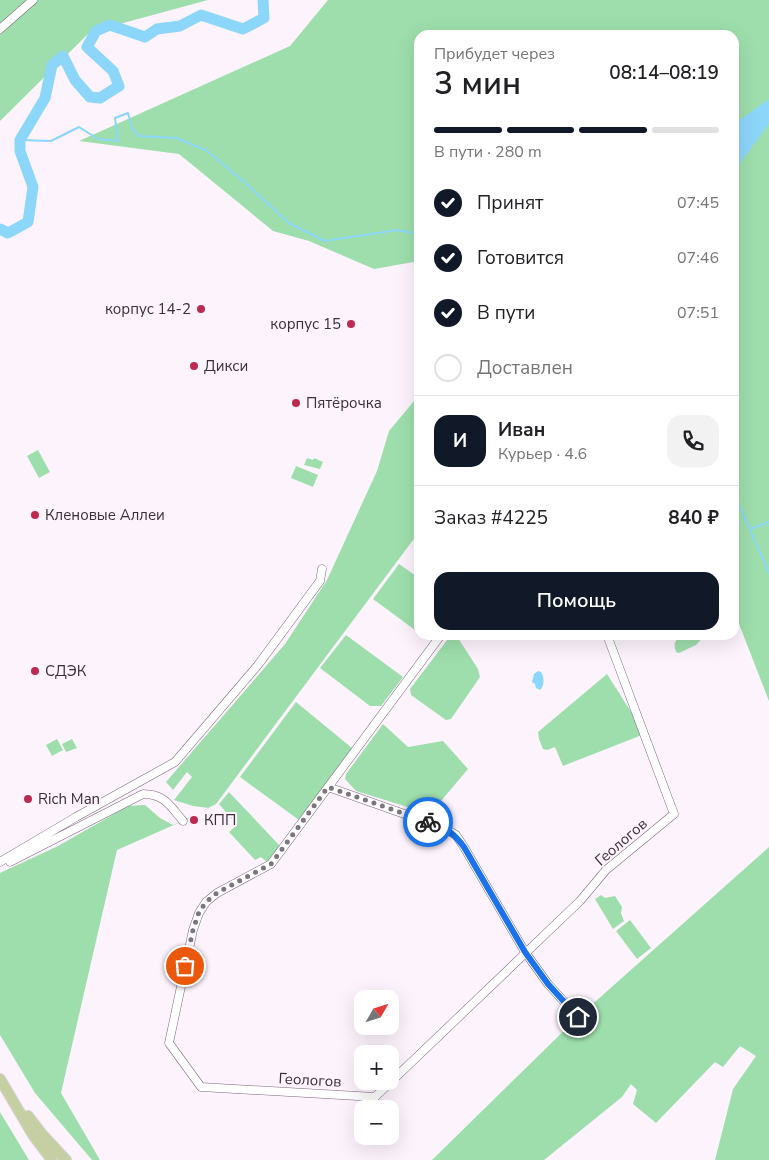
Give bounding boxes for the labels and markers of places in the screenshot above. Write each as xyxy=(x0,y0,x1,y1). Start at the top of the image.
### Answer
place label: корпус 14-2 xyxy=(105,299,191,319)
marker: корпус 14-2 xyxy=(195,303,207,315)
place label: корпус 15 xyxy=(270,314,341,334)
marker: корпус 15 xyxy=(345,318,357,330)
place label: Дикси xyxy=(204,356,248,376)
marker: Дикси xyxy=(188,360,200,372)
place label: Пятёрочка xyxy=(306,393,382,413)
marker: Пятёрочка xyxy=(290,397,302,409)
place label: Кленовые Аллеи xyxy=(45,505,165,525)
marker: Кленовые Аллеи xyxy=(29,509,41,521)
place label: СДЭК xyxy=(45,661,87,681)
marker: СДЭК xyxy=(29,665,41,677)
place label: Rich Man xyxy=(38,789,100,809)
marker: Rich Man xyxy=(22,793,34,805)
place label: КПП xyxy=(204,810,236,830)
marker: КПП xyxy=(188,814,200,826)
pin xyxy=(164,945,206,987)
pin xyxy=(557,996,599,1038)

